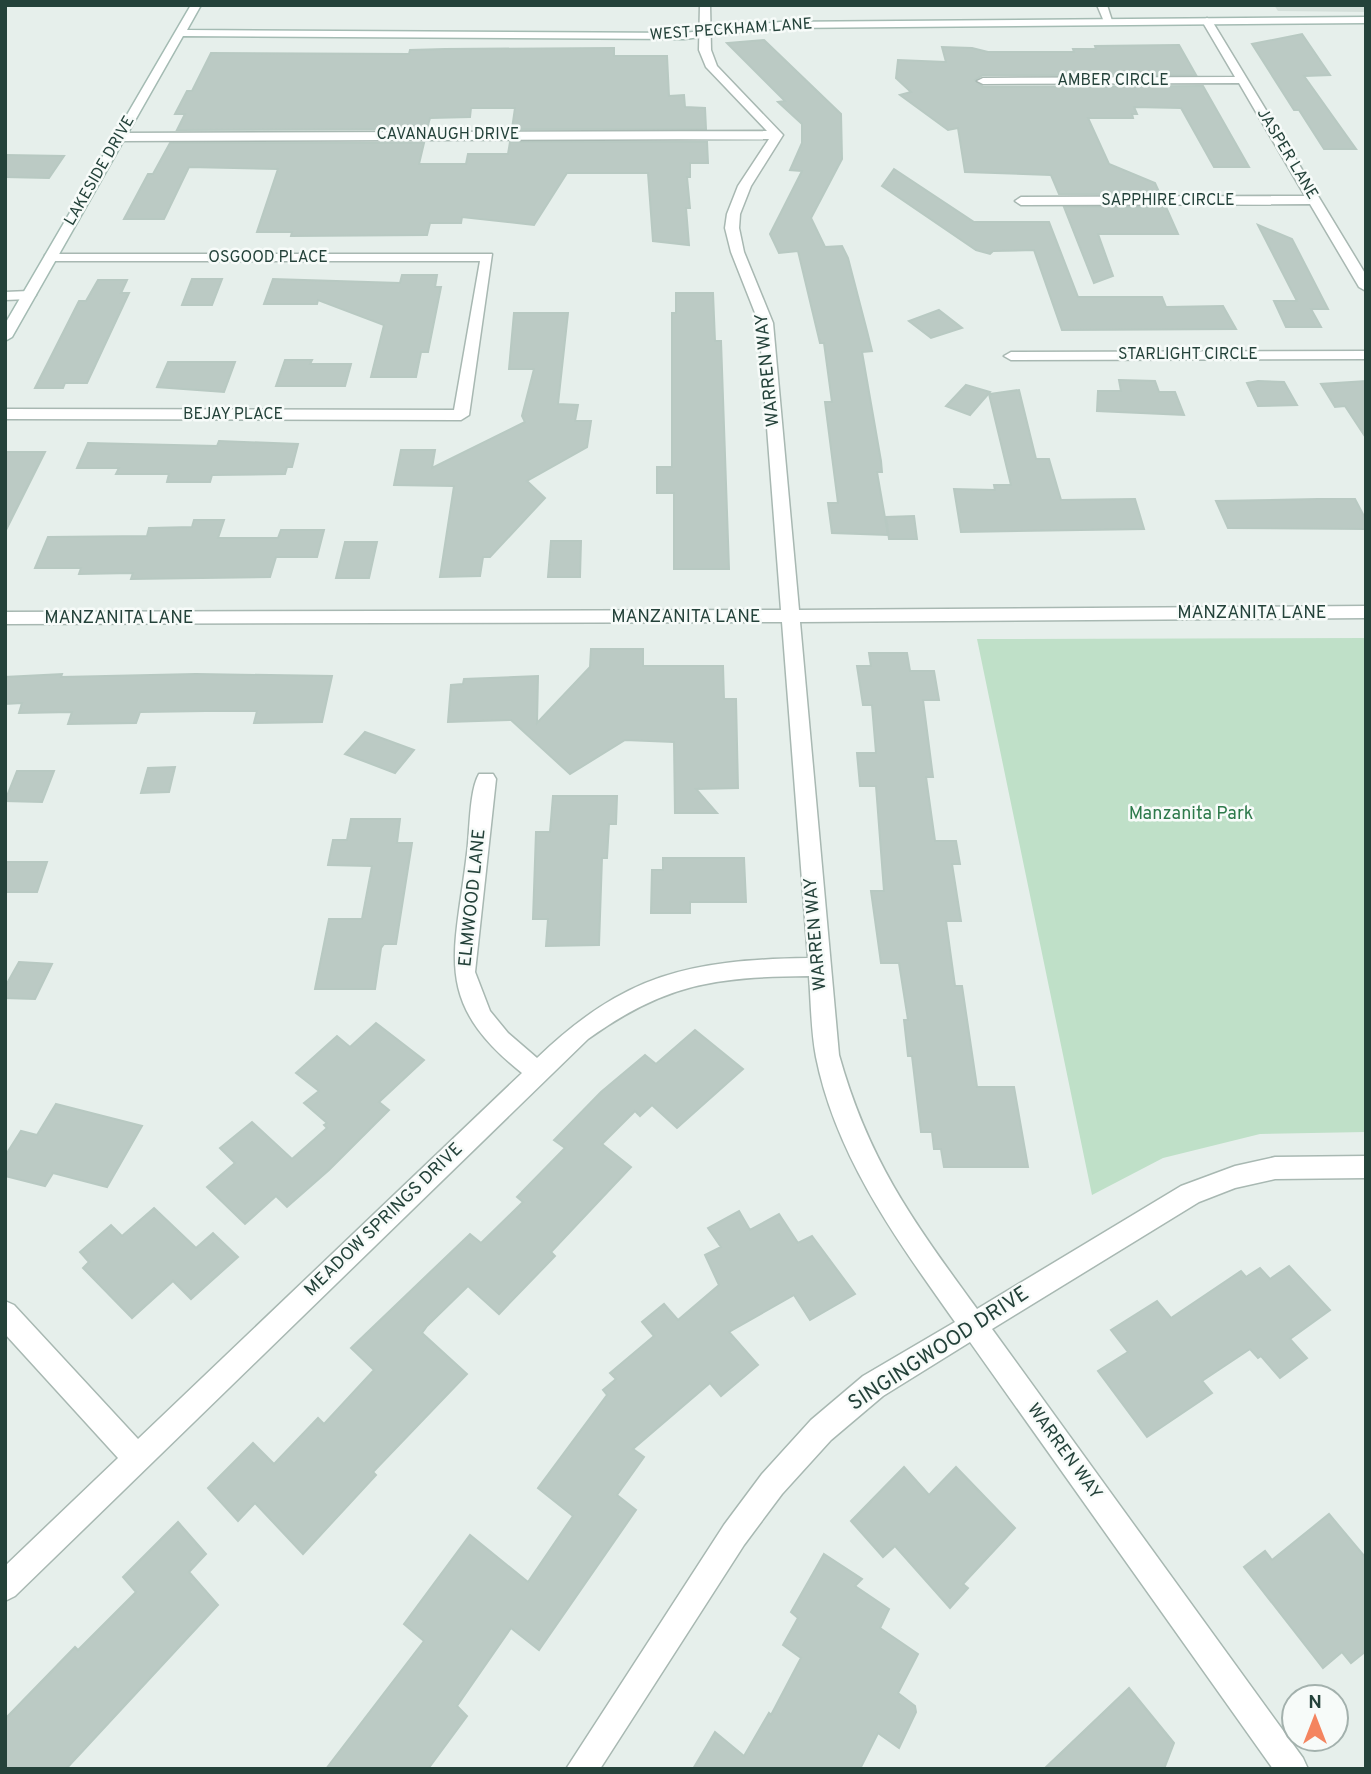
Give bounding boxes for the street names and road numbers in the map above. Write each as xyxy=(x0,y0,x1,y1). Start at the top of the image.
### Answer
street label: WEST PECKHAM LANE xyxy=(649,14,813,46)
street label: AMBER CIRCLE xyxy=(1057,71,1169,91)
street label: JASPER LANE xyxy=(1252,105,1322,203)
street label: LAKESIDE DRIVE xyxy=(60,112,140,230)
street label: CAVANAUGH DRIVE xyxy=(377,125,519,145)
street label: SAPPHIRE CIRCLE xyxy=(1101,191,1235,211)
street label: OSGOOD PLACE xyxy=(208,248,328,268)
street label: WARREN WAY xyxy=(751,312,785,428)
street label: STARLIGHT CIRCLE xyxy=(1118,345,1258,365)
street label: BEJAY PLACE xyxy=(183,405,283,425)
street label: MANZANITA LANE xyxy=(1177,602,1327,625)
street label: MANZANITA LANE xyxy=(611,606,761,629)
street label: MANZANITA LANE xyxy=(44,607,194,630)
street label: ELMWOOD LANE xyxy=(454,828,492,968)
street label: WARREN WAY xyxy=(800,876,832,992)
street label: MEADOW SPRINGS DRIVE xyxy=(300,1138,468,1302)
street label: SINGINGWOOD DRIVE xyxy=(843,1280,1035,1418)
street label: WARREN WAY xyxy=(1021,1399,1107,1505)

